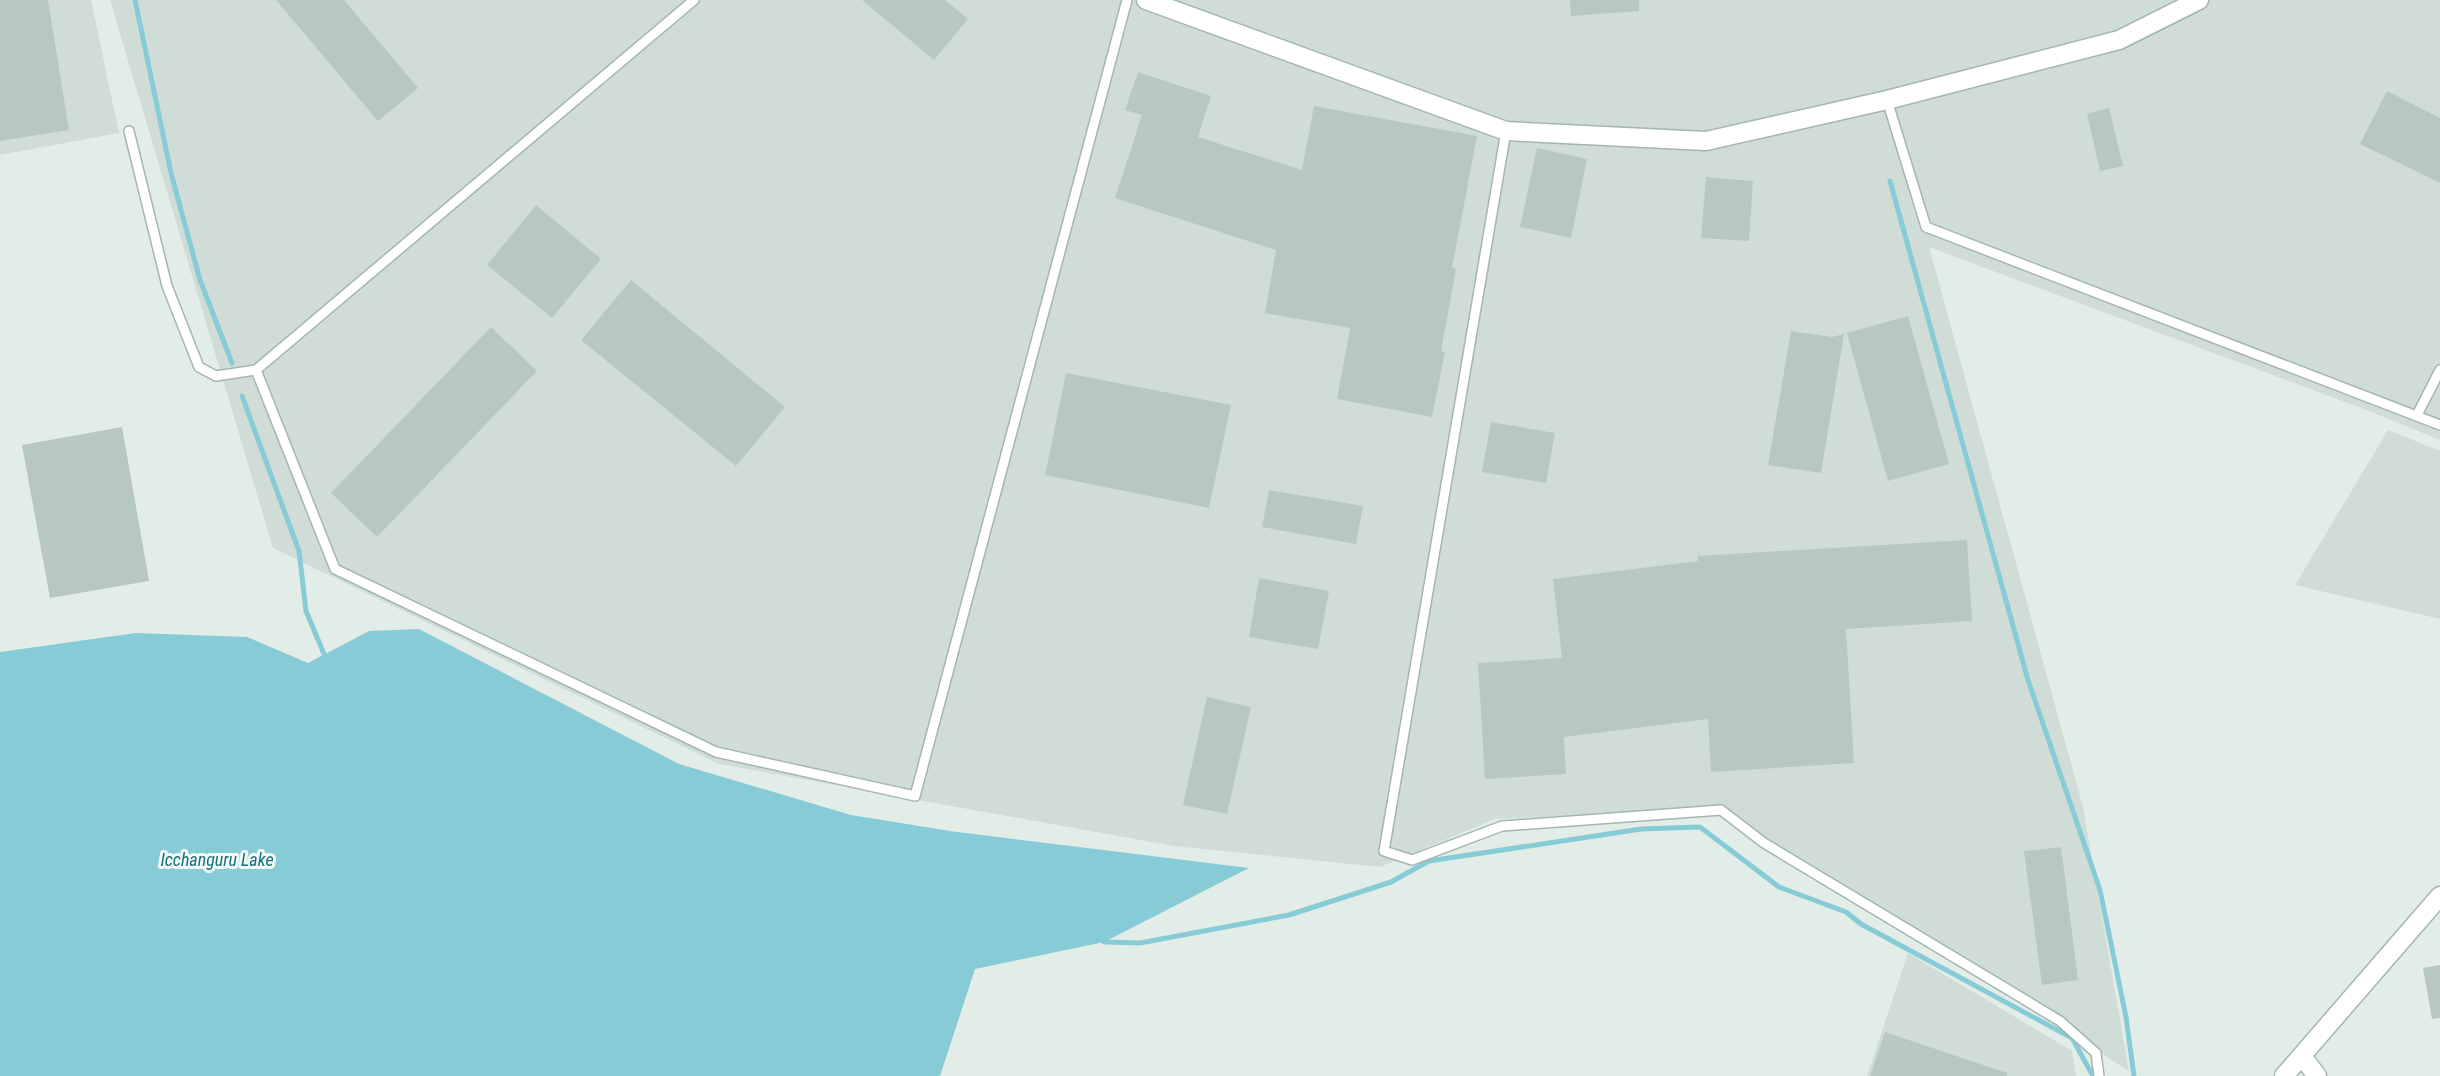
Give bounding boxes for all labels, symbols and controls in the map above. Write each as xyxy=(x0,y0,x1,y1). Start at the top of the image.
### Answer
water label: Icchanguru Lake xyxy=(160,849,274,870)

